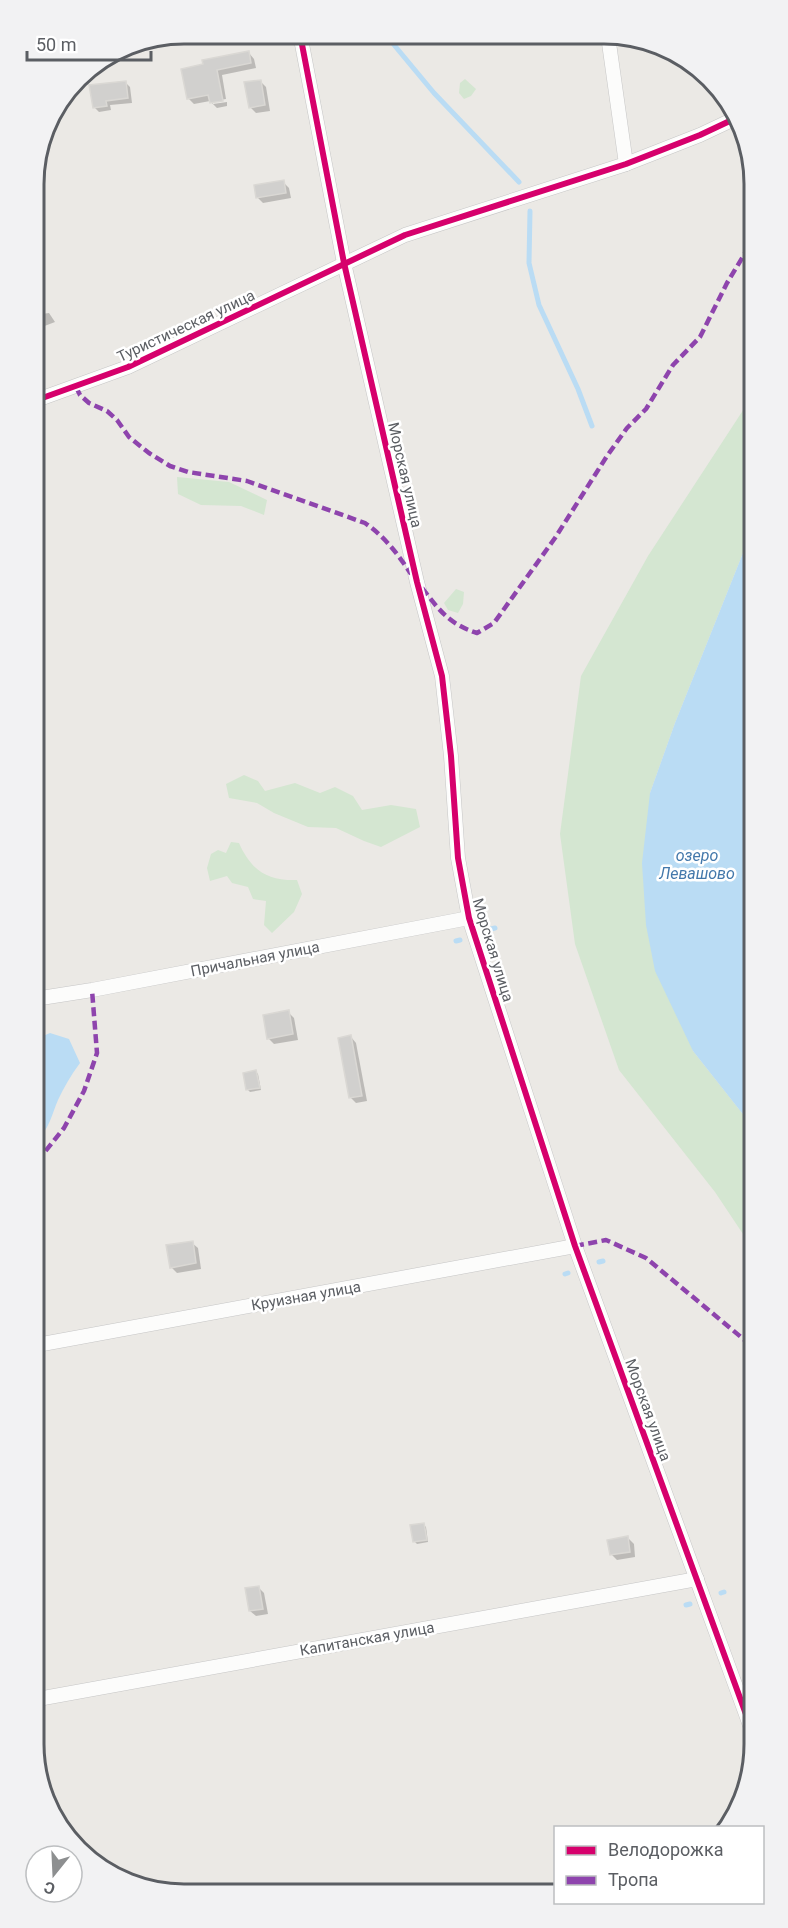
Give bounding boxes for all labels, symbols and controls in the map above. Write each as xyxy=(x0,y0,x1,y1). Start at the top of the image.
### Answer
scale bar xyxy=(27,24,152,62)
text: 50 m xyxy=(36,34,76,55)
street label: Туристическая улица xyxy=(114,286,258,366)
street label: Морская улица xyxy=(384,421,426,529)
water label: озеро Левашово xyxy=(658,846,735,883)
street label: Морская улица xyxy=(469,896,517,1004)
street label: Причальная улица xyxy=(189,938,321,980)
street label: Круизная улица xyxy=(250,1277,362,1315)
street label: Морская улица xyxy=(621,1356,675,1464)
street label: Капитанская улица xyxy=(298,1618,436,1660)
legend xyxy=(554,1826,764,1904)
text: Велодорожка xyxy=(608,1839,723,1860)
north arrow xyxy=(24,1844,84,1904)
text: Тропа xyxy=(608,1869,658,1890)
text: С xyxy=(42,1877,57,1898)

